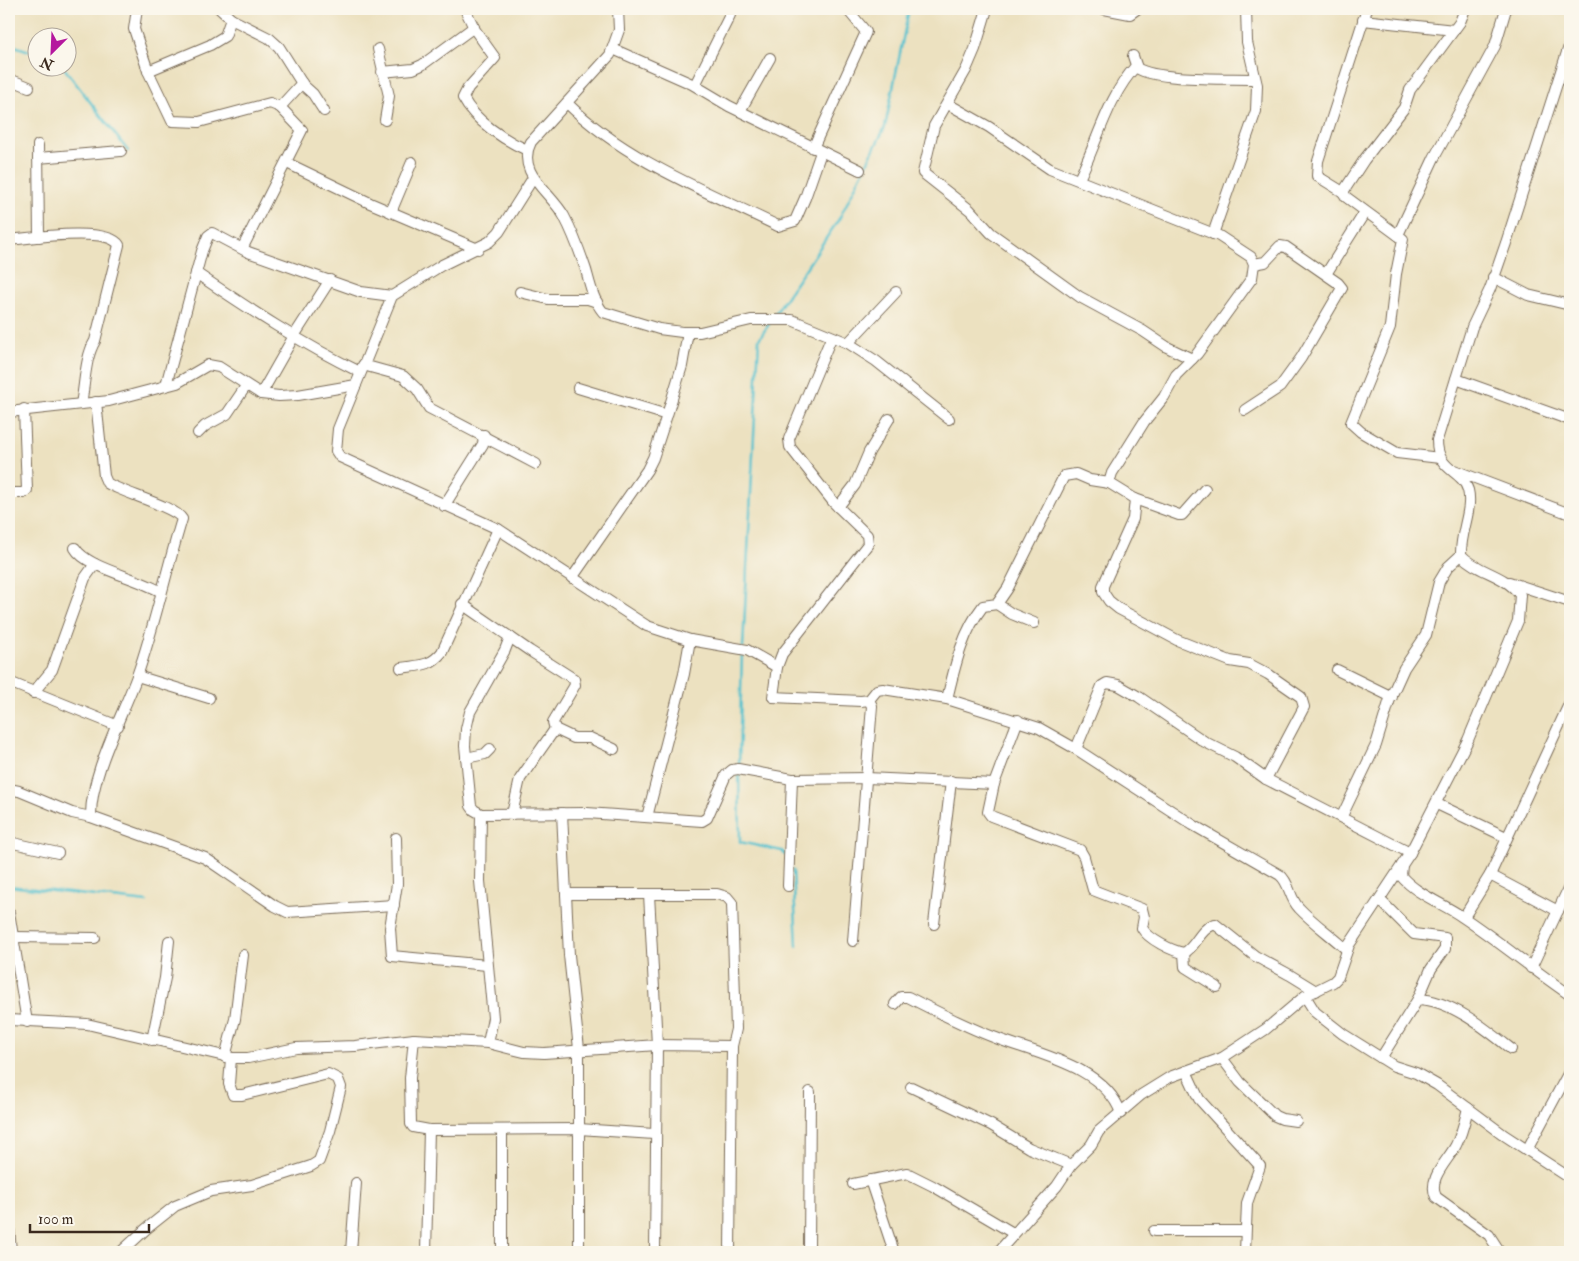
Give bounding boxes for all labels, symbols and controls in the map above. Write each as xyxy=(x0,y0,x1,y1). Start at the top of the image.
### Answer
north arrow xyxy=(28,28,78,78)
text: N xyxy=(37,53,57,74)
scale bar xyxy=(30,1201,149,1233)
text: 100 m xyxy=(38,1210,74,1229)

